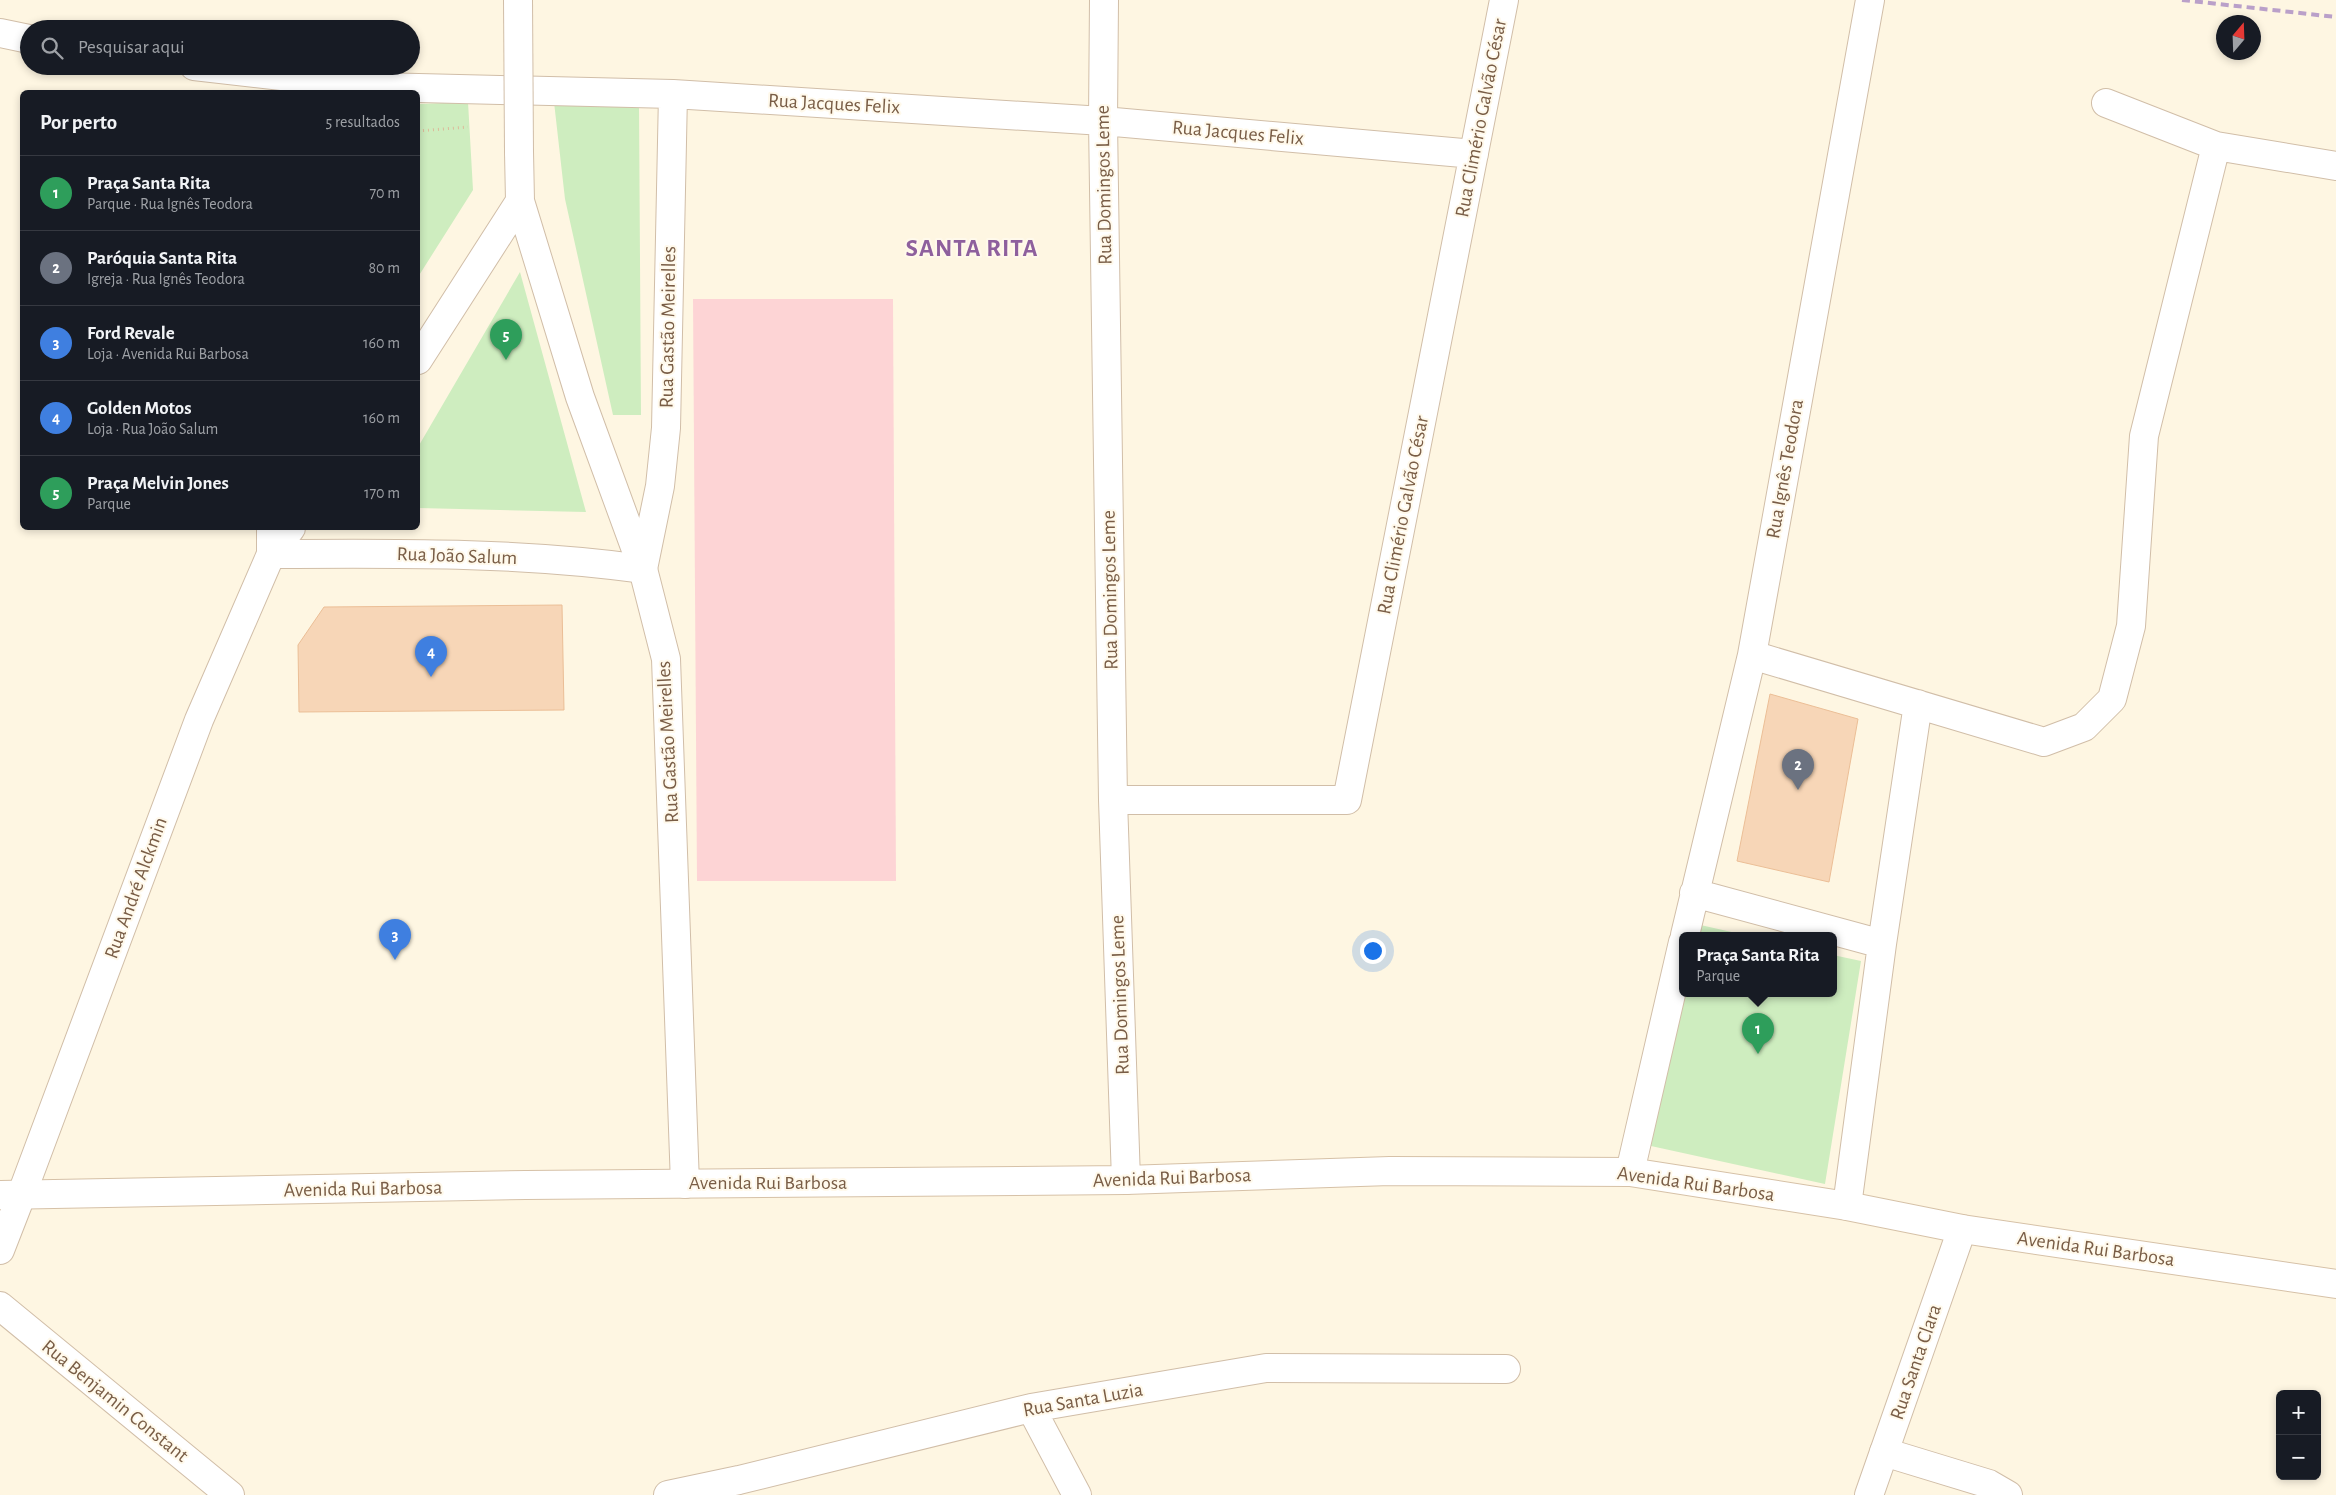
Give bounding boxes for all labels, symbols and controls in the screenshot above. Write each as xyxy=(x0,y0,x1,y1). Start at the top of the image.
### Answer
north arrow xyxy=(2216,15,2261,60)
street label: Rua Climério Galvão César xyxy=(1452,17,1510,219)
search box xyxy=(20,20,420,75)
icon: search xyxy=(38,34,66,62)
text: Pesquisar aqui xyxy=(78,38,184,57)
street label: Rua Jacques Felix xyxy=(768,91,901,117)
street label: Rua Domingos Leme xyxy=(1093,105,1115,265)
text: Por perto xyxy=(40,112,117,133)
text: 5 resultados xyxy=(326,114,400,130)
street label: Rua Jacques Felix xyxy=(1171,117,1305,149)
text: Praça Santa Rita xyxy=(87,174,210,193)
text: 1 xyxy=(53,185,59,201)
text: 70 m xyxy=(369,185,400,201)
text: Parque · Rua Ignês Teodora xyxy=(87,196,253,212)
district label: SANTA RITA xyxy=(906,236,1038,261)
street label: Rua Gastão Meirelles xyxy=(657,246,679,408)
text: Paróquia Santa Rita xyxy=(87,249,237,268)
text: 2 xyxy=(52,260,60,276)
text: 80 m xyxy=(369,260,400,276)
text: Igreja · Rua Ignês Teodora xyxy=(87,271,245,287)
pin: 5 xyxy=(490,319,522,360)
text: Ford Revale xyxy=(87,324,175,343)
text: 3 xyxy=(53,335,59,351)
text: 160 m xyxy=(363,335,400,351)
text: Loja · Avenida Rui Barbosa xyxy=(87,346,249,362)
street label: Rua Ignês Teodora xyxy=(1763,398,1807,540)
text: Golden Motos xyxy=(87,399,192,418)
text: 4 xyxy=(52,410,60,426)
text: 160 m xyxy=(363,410,400,426)
street label: Rua Climério Galvão César xyxy=(1374,414,1432,616)
text: Loja · Rua João Salum xyxy=(87,421,218,437)
text: Praça Melvin Jones xyxy=(87,474,229,493)
text: 5 xyxy=(53,485,59,501)
text: 170 m xyxy=(364,485,400,501)
text: Parque xyxy=(87,496,131,512)
street label: Rua Domingos Leme xyxy=(1099,510,1121,670)
street label: Rua João Salum xyxy=(396,544,518,568)
pin: 4 xyxy=(415,636,447,677)
street label: Rua Gastão Meirelles xyxy=(654,660,682,824)
pin: 2 xyxy=(1782,749,1814,790)
street label: Rua André Alckmin xyxy=(101,815,171,961)
street label: Rua Domingos Leme xyxy=(1107,915,1133,1075)
pin: 3 xyxy=(379,919,411,960)
popup xyxy=(1679,932,1837,997)
your location xyxy=(1360,938,1386,964)
text: Praça Santa Rita xyxy=(1696,946,1820,965)
text: Parque xyxy=(1696,968,1740,984)
pin: 1 xyxy=(1742,1013,1774,1054)
street label: Avenida Rui Barbosa xyxy=(1616,1163,1776,1205)
street label: Avenida Rui Barbosa xyxy=(1092,1165,1252,1191)
street label: Avenida Rui Barbosa xyxy=(689,1173,847,1193)
street label: Avenida Rui Barbosa xyxy=(283,1178,443,1200)
street label: Avenida Rui Barbosa xyxy=(2016,1228,2176,1270)
street label: Rua Santa Clara xyxy=(1887,1302,1945,1422)
street label: Rua Benjamin Constant xyxy=(38,1336,192,1466)
street label: Rua Santa Luzia xyxy=(1021,1380,1145,1420)
map controls xyxy=(2276,1390,2321,1480)
button: + xyxy=(2276,1390,2321,1435)
button: − xyxy=(2276,1435,2321,1480)

